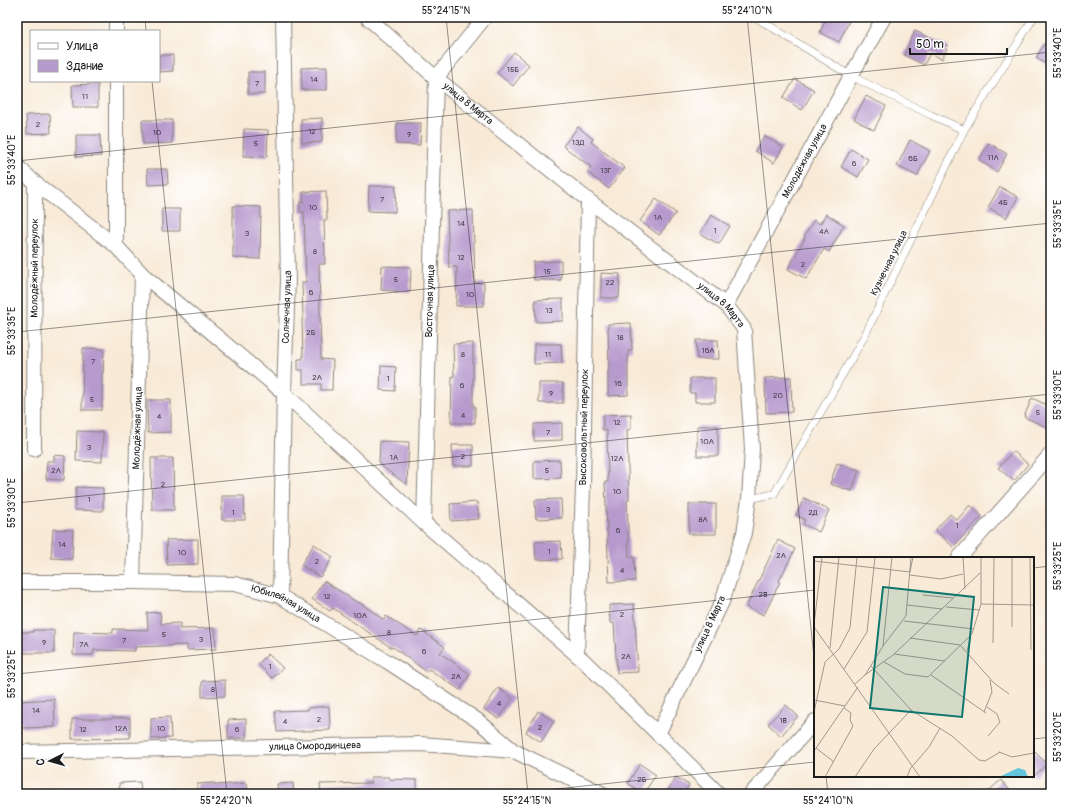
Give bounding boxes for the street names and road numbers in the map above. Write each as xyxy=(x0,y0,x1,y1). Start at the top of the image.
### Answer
street label: улица 8 Марта xyxy=(440,79,496,127)
street label: Молодёжная улица xyxy=(780,122,830,200)
street label: Молодёжный переулок xyxy=(28,218,41,318)
street label: Кузнечная улица xyxy=(868,228,910,298)
street label: Восточная улица xyxy=(423,264,437,338)
street label: Солнечная улица xyxy=(280,270,294,344)
street label: улица 8 Марта xyxy=(695,279,747,330)
street label: Высоковольтный переулок xyxy=(577,369,591,485)
street label: Молодёжная улица xyxy=(130,386,145,469)
street label: Юбилейная улица xyxy=(250,583,323,625)
street label: улица 8 Марта xyxy=(691,594,728,655)
street label: улица Смородинцева xyxy=(268,739,361,753)

